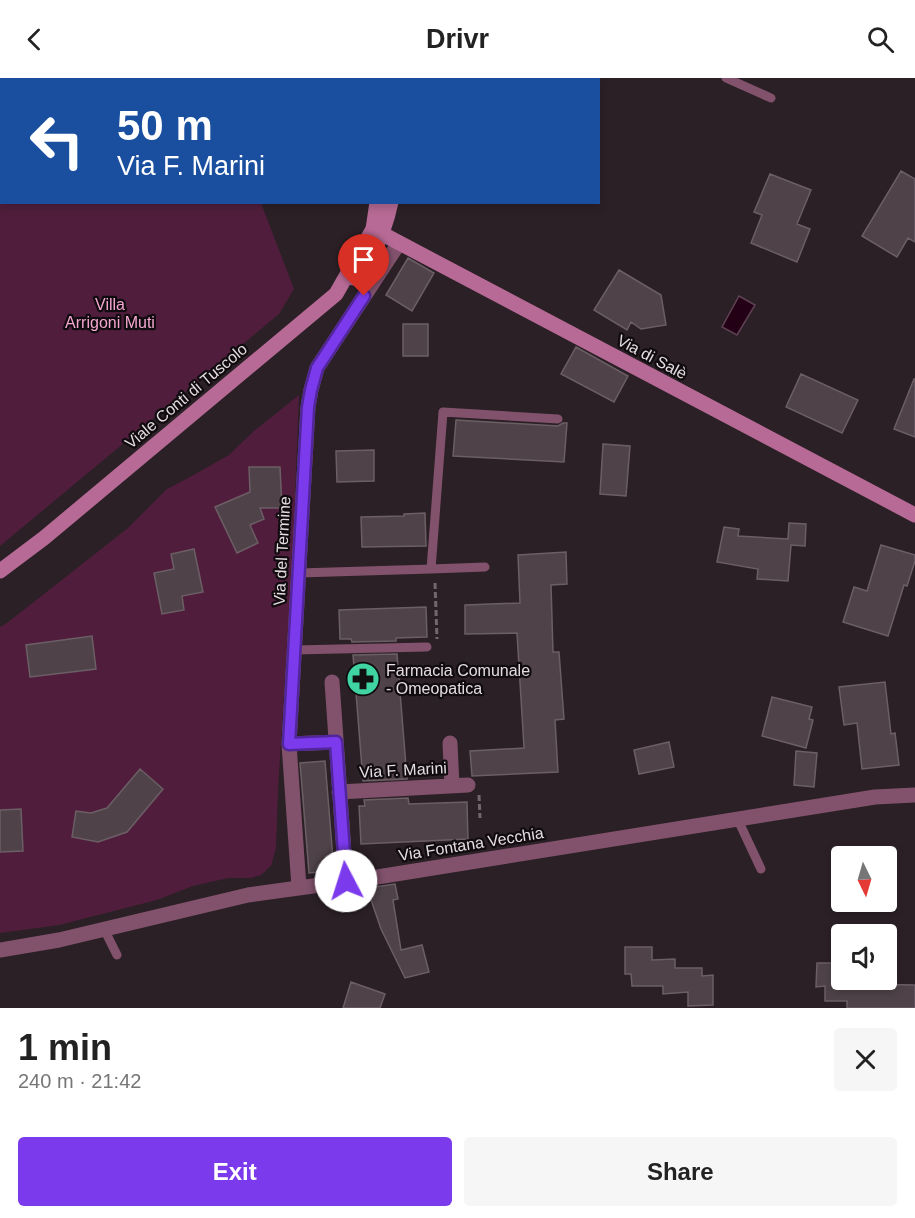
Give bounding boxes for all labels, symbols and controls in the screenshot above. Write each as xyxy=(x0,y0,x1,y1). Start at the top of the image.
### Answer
icon: back xyxy=(18,23,51,56)
icon: search xyxy=(864,23,897,56)
text: Drivr xyxy=(426,24,489,54)
icon: left xyxy=(18,102,96,180)
text: 50 m xyxy=(117,102,213,149)
text: Via F. Marini xyxy=(117,151,265,181)
pin xyxy=(338,234,389,296)
icon: arrive xyxy=(347,243,380,276)
park label: Villa Arrigoni Muti xyxy=(65,296,155,331)
street label: Via di Salè xyxy=(614,332,690,382)
street label: Viale Conti di Tuscolo xyxy=(122,340,250,452)
street label: Via del Termine xyxy=(271,496,293,606)
pharmacy icon: Farmacia Comunale - Omeopatica xyxy=(345,661,381,697)
place label: Farmacia Comunale - Omeopatica xyxy=(386,662,530,697)
street label: Via F. Marini xyxy=(359,759,447,781)
street label: Via Fontana Vecchia xyxy=(397,824,545,864)
north arrow xyxy=(831,846,897,912)
map controls xyxy=(831,846,897,990)
position arrow xyxy=(314,849,378,913)
button: sound xyxy=(831,924,897,990)
text: 1 min xyxy=(18,1027,112,1068)
button: close xyxy=(834,1028,897,1091)
text: 240 m · 21:42 xyxy=(18,1070,141,1092)
button: Exit xyxy=(18,1137,452,1206)
button: Share xyxy=(464,1137,897,1206)

